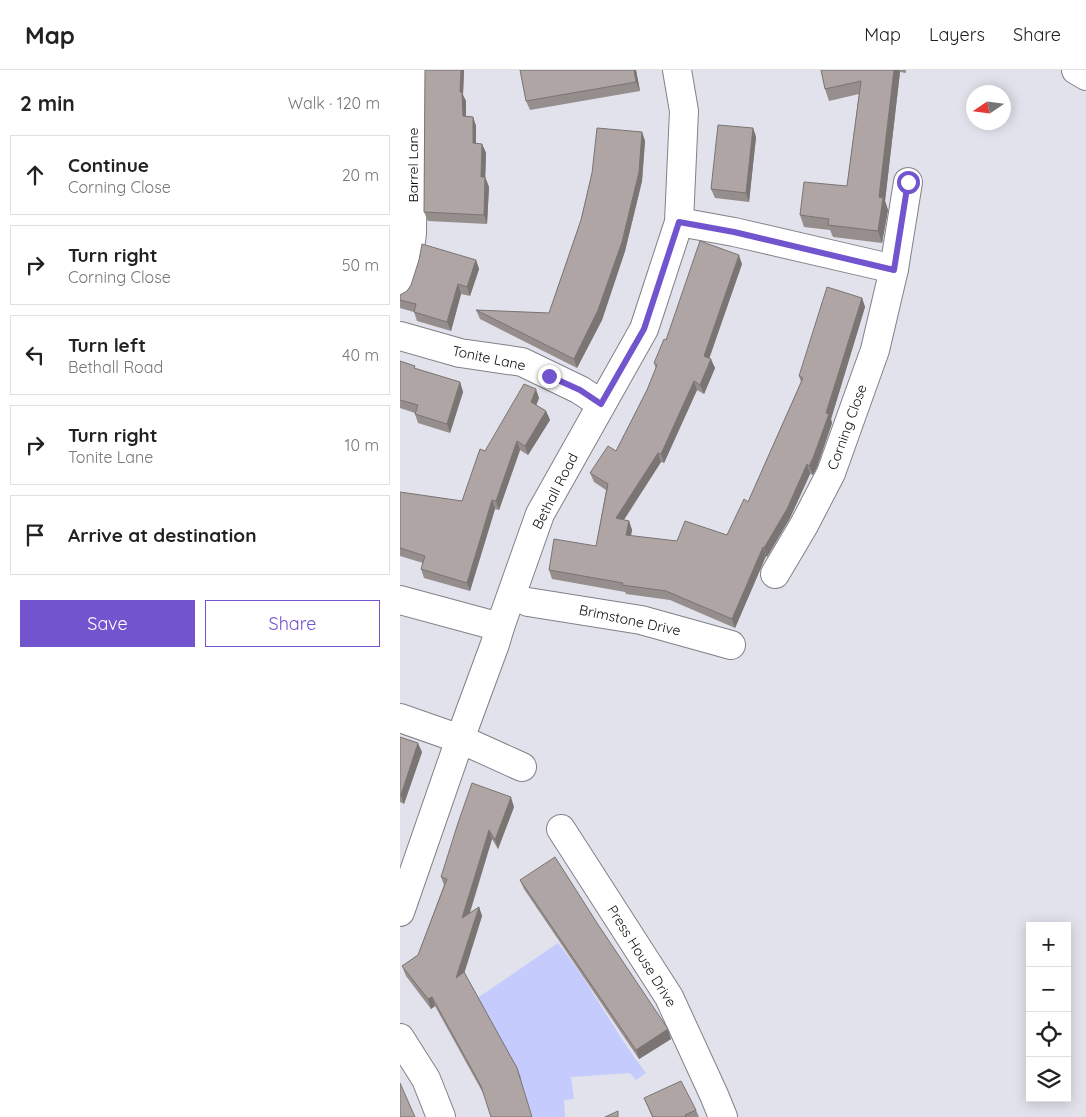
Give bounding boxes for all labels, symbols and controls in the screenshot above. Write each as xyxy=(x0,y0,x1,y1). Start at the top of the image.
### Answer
text: Map xyxy=(25,20,75,50)
text: Map xyxy=(864,23,901,46)
text: Layers xyxy=(929,23,985,46)
text: Share xyxy=(1013,23,1061,46)
north arrow xyxy=(966,85,1011,130)
text: 2 min xyxy=(20,90,75,116)
text: Walk · 120 m xyxy=(288,93,380,113)
street label: Barrel Lane xyxy=(404,127,422,202)
text: Continue xyxy=(68,153,149,177)
icon: ahead xyxy=(21,161,49,189)
text: 20 m xyxy=(342,165,379,185)
route start xyxy=(897,171,920,194)
text: Corning Close xyxy=(68,177,171,197)
text: Turn right xyxy=(68,243,157,267)
icon: right xyxy=(21,251,49,279)
text: 50 m xyxy=(342,255,379,275)
text: Corning Close xyxy=(68,267,171,287)
text: Turn left xyxy=(68,333,146,357)
icon: left xyxy=(21,341,49,369)
street label: Tonite Lane xyxy=(451,341,527,375)
text: 40 m xyxy=(342,345,379,365)
text: Bethall Road xyxy=(68,357,163,377)
route end xyxy=(538,365,561,388)
street label: Corning Close xyxy=(823,382,871,472)
text: Turn right xyxy=(68,423,157,447)
icon: right xyxy=(21,431,49,459)
text: 10 m xyxy=(345,435,379,455)
text: Tonite Lane xyxy=(68,447,153,467)
street label: Bethall Road xyxy=(528,450,582,532)
icon: arrive xyxy=(21,521,49,549)
text: Arrive at destination xyxy=(68,523,257,547)
button: Save xyxy=(20,600,195,647)
button: Share xyxy=(205,600,380,647)
street label: Brimstone Drive xyxy=(578,600,683,640)
street label: Press House Drive xyxy=(603,902,681,1010)
map controls xyxy=(1026,922,1071,1102)
button: + xyxy=(1026,922,1071,967)
button: − xyxy=(1026,967,1071,1012)
button: locate xyxy=(1026,1012,1071,1057)
button: layers xyxy=(1026,1057,1071,1102)

